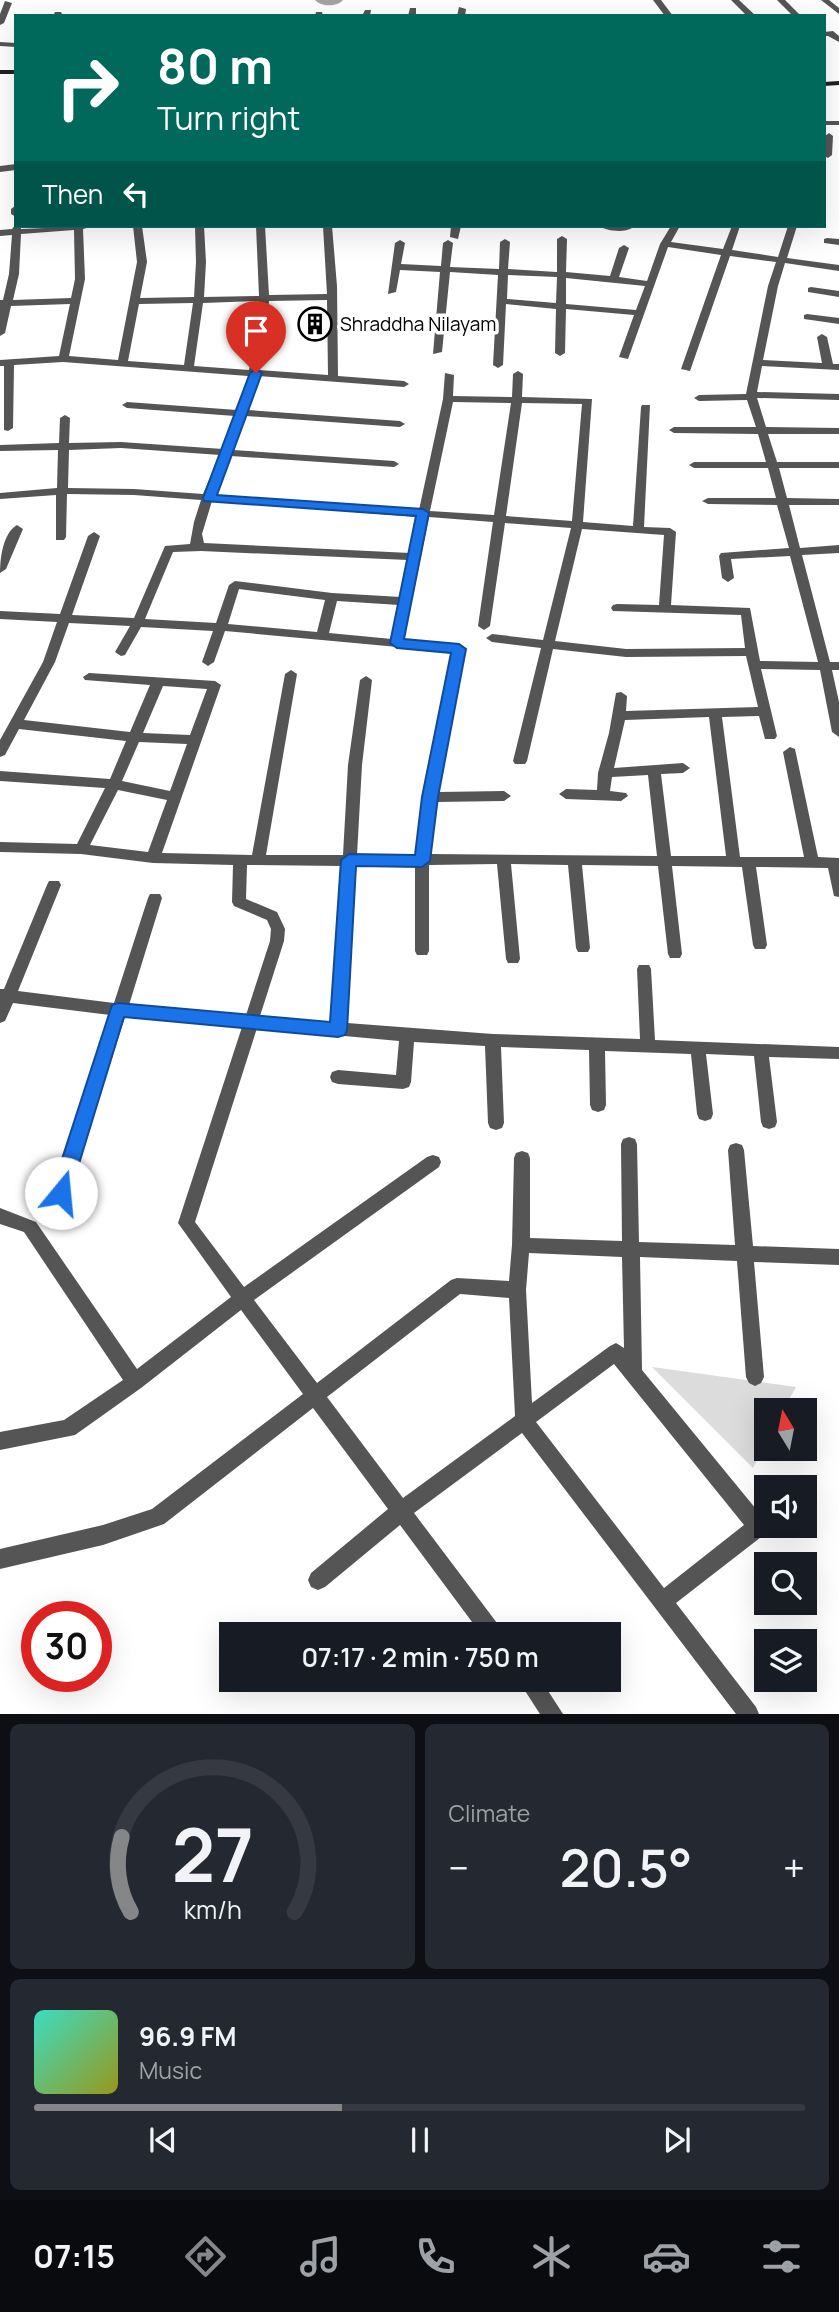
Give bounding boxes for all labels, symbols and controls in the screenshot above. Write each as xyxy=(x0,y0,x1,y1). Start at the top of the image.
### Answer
text: 80 m xyxy=(157,32,273,99)
icon: right xyxy=(42,42,133,133)
text: Turn right xyxy=(157,96,300,140)
icon: left xyxy=(117,175,155,213)
text: Then xyxy=(42,176,103,212)
pin xyxy=(226,301,286,373)
building icon: Shraddha Nilayam xyxy=(296,305,334,343)
place label: Shraddha Nilayam xyxy=(340,311,496,337)
icon: arrive xyxy=(237,312,275,350)
position arrow xyxy=(24,1156,98,1230)
north arrow xyxy=(754,1398,817,1461)
map controls xyxy=(754,1398,817,1692)
button: sound xyxy=(754,1475,817,1538)
button: search xyxy=(754,1552,817,1615)
speed limit sign: 30 xyxy=(21,1601,112,1692)
button: layers xyxy=(754,1629,817,1692)
text: 07:17 · 2 min · 750 m xyxy=(301,1639,539,1675)
text: Climate xyxy=(449,1797,530,1829)
text: 27 xyxy=(171,1805,253,1905)
text: 20.5° xyxy=(560,1832,692,1903)
text: − xyxy=(449,1841,469,1893)
text: + xyxy=(783,1841,805,1893)
text: km/h xyxy=(183,1892,241,1927)
text: 96.9 FM xyxy=(139,2018,236,2054)
text: Music xyxy=(139,2054,202,2086)
icon: previous xyxy=(144,2121,182,2159)
icon: pause xyxy=(401,2121,439,2159)
icon: next xyxy=(658,2121,696,2159)
icon: directions xyxy=(181,2232,230,2281)
icon: music xyxy=(296,2232,345,2281)
icon: phone xyxy=(411,2232,460,2281)
icon: climate xyxy=(527,2232,576,2281)
icon: car xyxy=(642,2232,691,2281)
icon: filters xyxy=(757,2232,806,2281)
text: 07:15 xyxy=(33,2234,115,2278)

